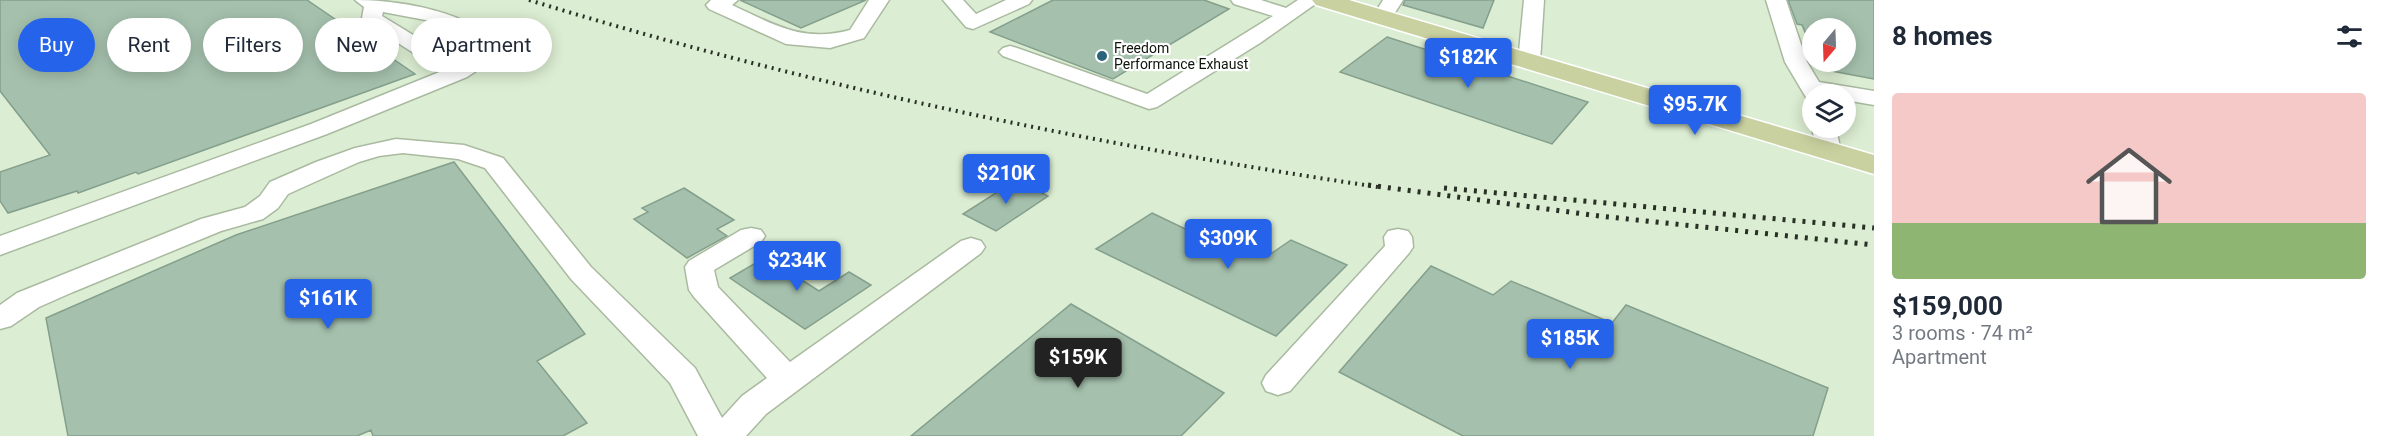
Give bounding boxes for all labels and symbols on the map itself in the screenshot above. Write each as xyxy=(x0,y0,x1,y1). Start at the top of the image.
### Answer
north arrow xyxy=(1802,18,1856,72)
pin: $182K xyxy=(1426,38,1510,89)
place label: Freedom Performance Exhaust xyxy=(1114,40,1249,72)
marker: Freedom Performance Exhaust xyxy=(1095,49,1109,63)
pin: $95.7K xyxy=(1646,85,1744,136)
pin: $210K xyxy=(964,154,1048,205)
pin: $309K xyxy=(1186,219,1270,270)
pin: $234K xyxy=(755,241,839,292)
pin: $161K xyxy=(286,279,370,330)
pin: $185K xyxy=(1528,319,1612,370)
pin: $159K xyxy=(1036,338,1120,389)

